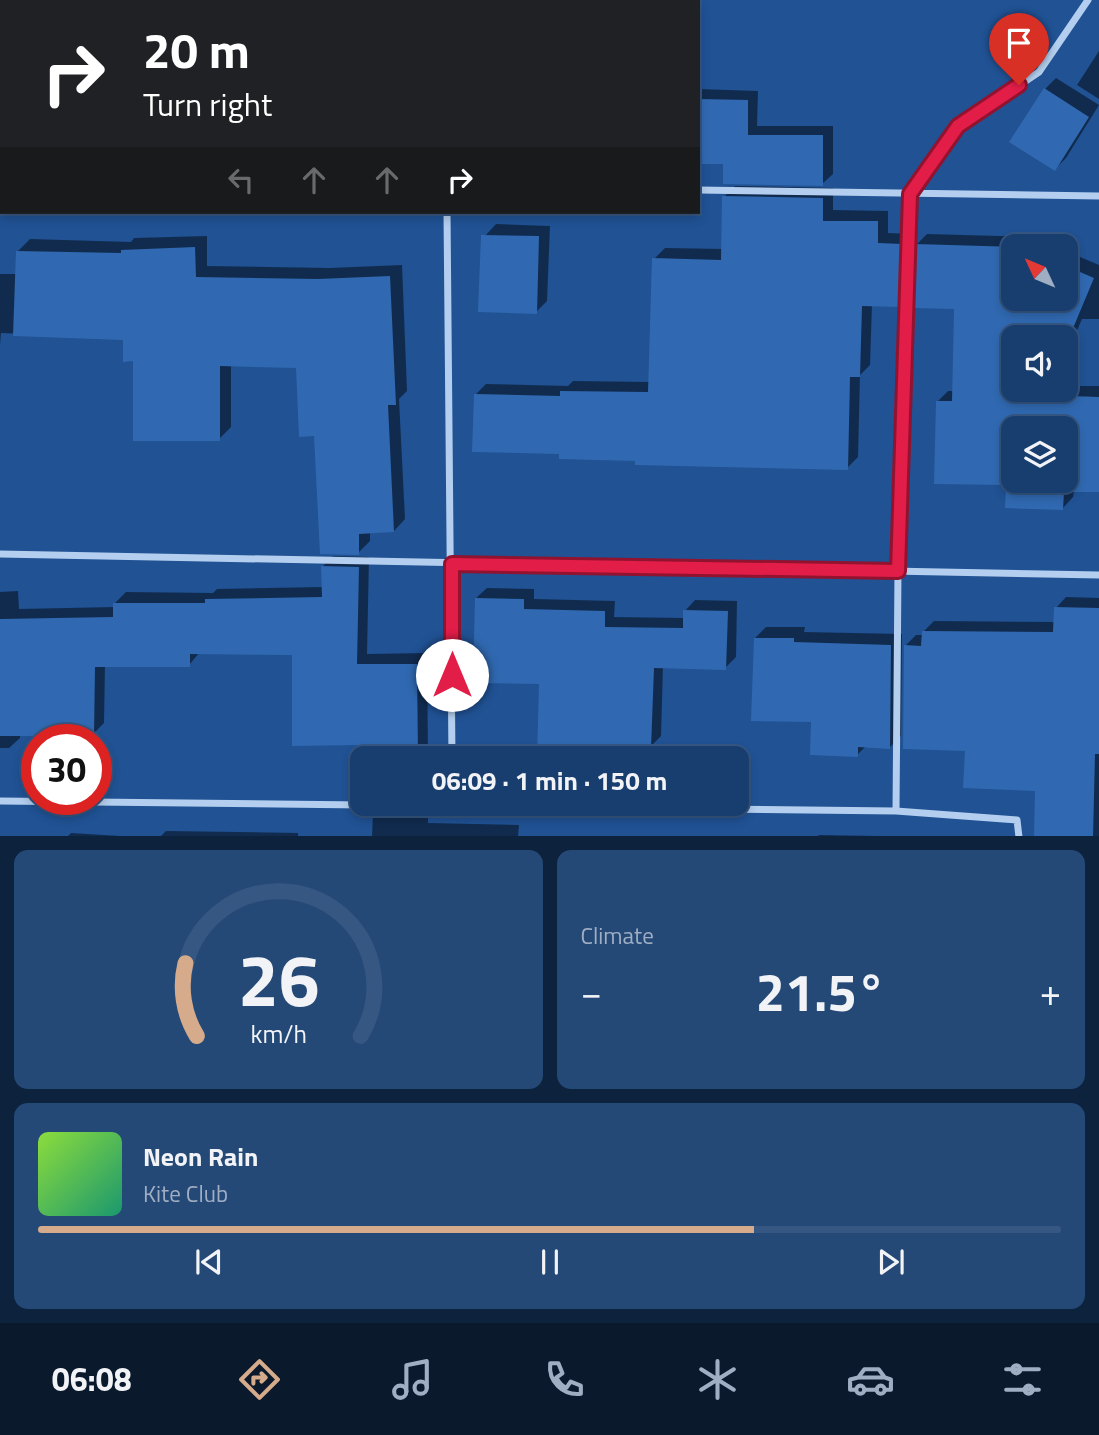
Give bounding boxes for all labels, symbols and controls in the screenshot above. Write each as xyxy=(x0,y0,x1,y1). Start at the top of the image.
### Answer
text: 20 m xyxy=(143,12,250,87)
pin xyxy=(989,13,1049,85)
icon: arrive xyxy=(1000,24,1038,62)
icon: right xyxy=(28,28,119,119)
text: Turn right xyxy=(143,80,272,128)
icon: left xyxy=(222,161,260,199)
icon: ahead xyxy=(295,161,333,199)
icon: ahead xyxy=(368,161,406,199)
icon: right xyxy=(441,161,479,199)
north arrow xyxy=(1001,234,1078,312)
map controls xyxy=(1001,234,1078,493)
button: sound xyxy=(1001,325,1078,402)
button: layers xyxy=(1001,416,1078,493)
position arrow xyxy=(415,638,489,712)
speed limit sign: 30 xyxy=(21,724,112,815)
text: 06:09 · 1 min · 150 m xyxy=(432,761,667,800)
text: Climate xyxy=(581,918,654,953)
text: 26 xyxy=(237,924,319,1034)
text: 21.5° xyxy=(756,952,886,1031)
text: − xyxy=(581,963,602,1021)
text: + xyxy=(1040,963,1061,1021)
text: km/h xyxy=(250,1014,307,1052)
text: Neon Rain xyxy=(143,1137,258,1176)
text: Kite Club xyxy=(143,1176,228,1211)
icon: previous xyxy=(190,1243,228,1281)
icon: pause xyxy=(531,1243,569,1281)
icon: next xyxy=(872,1243,910,1281)
text: 06:08 xyxy=(52,1355,132,1403)
icon: directions xyxy=(235,1355,284,1404)
icon: music xyxy=(388,1355,437,1404)
icon: phone xyxy=(540,1355,589,1404)
icon: climate xyxy=(693,1355,742,1404)
icon: car xyxy=(846,1355,895,1404)
icon: filters xyxy=(998,1355,1047,1404)

